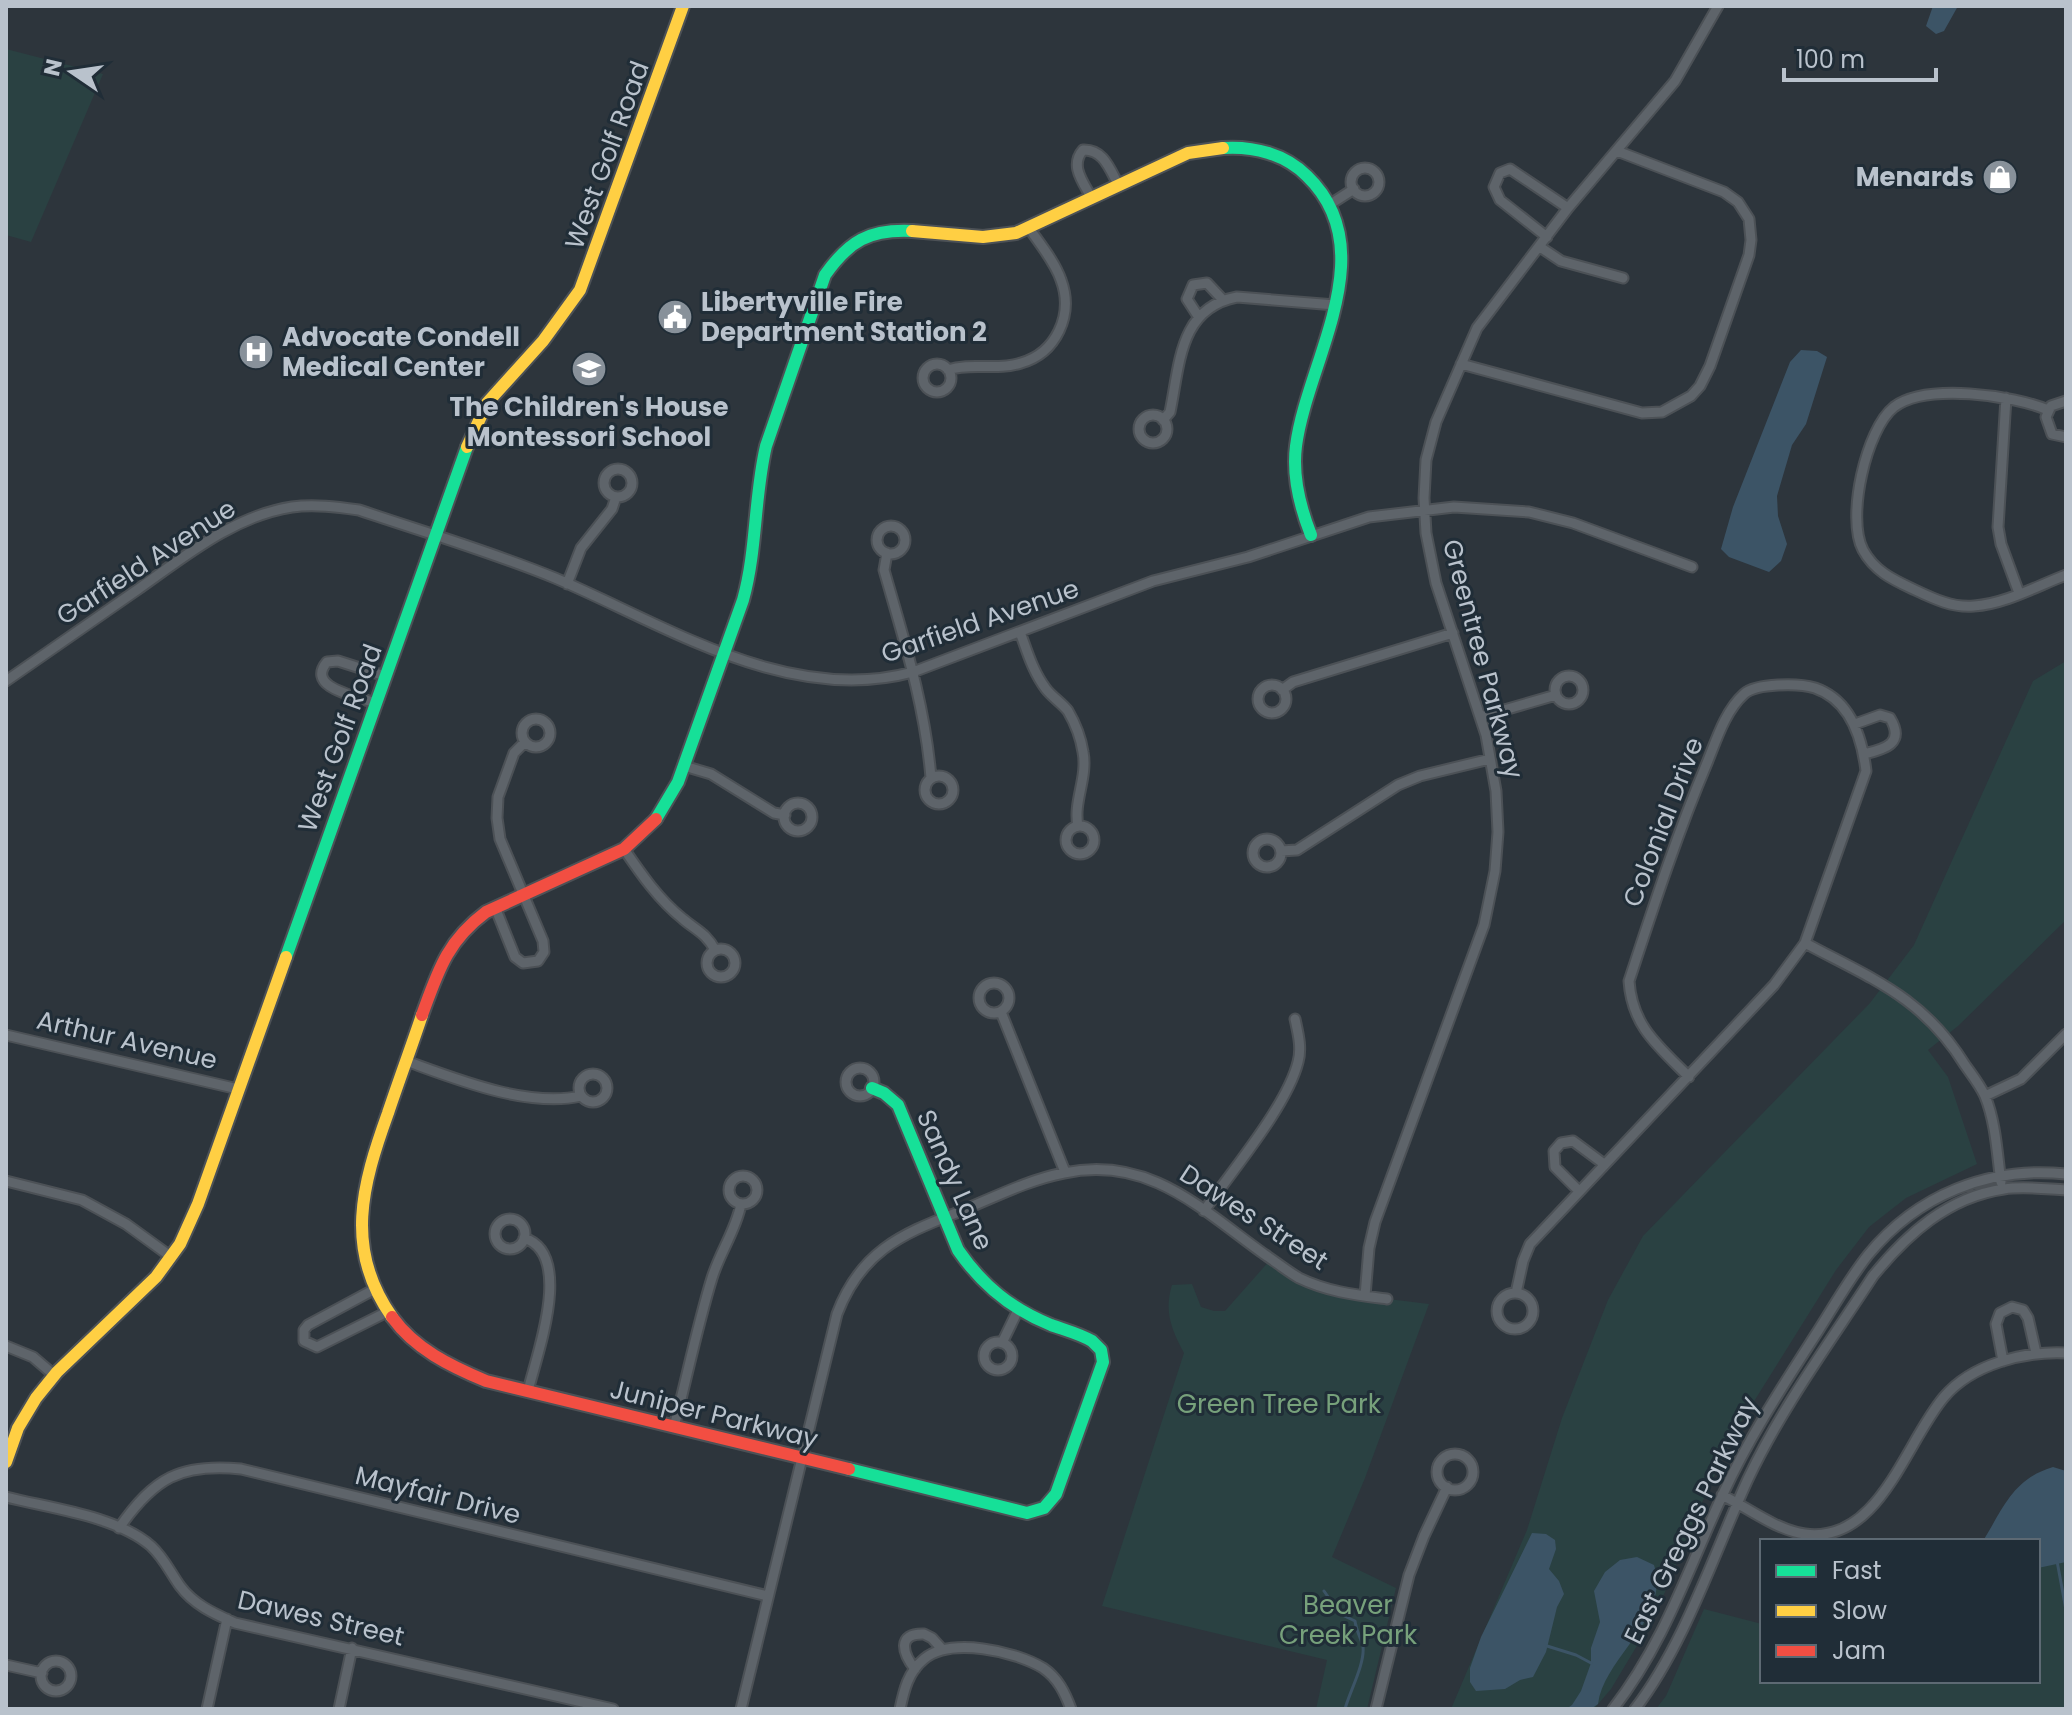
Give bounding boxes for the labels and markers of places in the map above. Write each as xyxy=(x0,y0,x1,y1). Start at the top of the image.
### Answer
shop icon: Menards xyxy=(1981,158,2019,196)
place label: Menards xyxy=(1856,159,1974,195)
place label: Libertyville Fire Department Station 2 xyxy=(701,284,987,350)
public building icon: Libertyville Fire Department Station 2 xyxy=(656,298,694,336)
place label: Advocate Condell Medical Center xyxy=(282,319,520,385)
hospital icon: Advocate Condell Medical Center xyxy=(237,333,275,371)
school or university icon: The Children's House Montessori School xyxy=(570,350,608,388)
place label: The Children's House Montessori School xyxy=(450,389,728,455)

